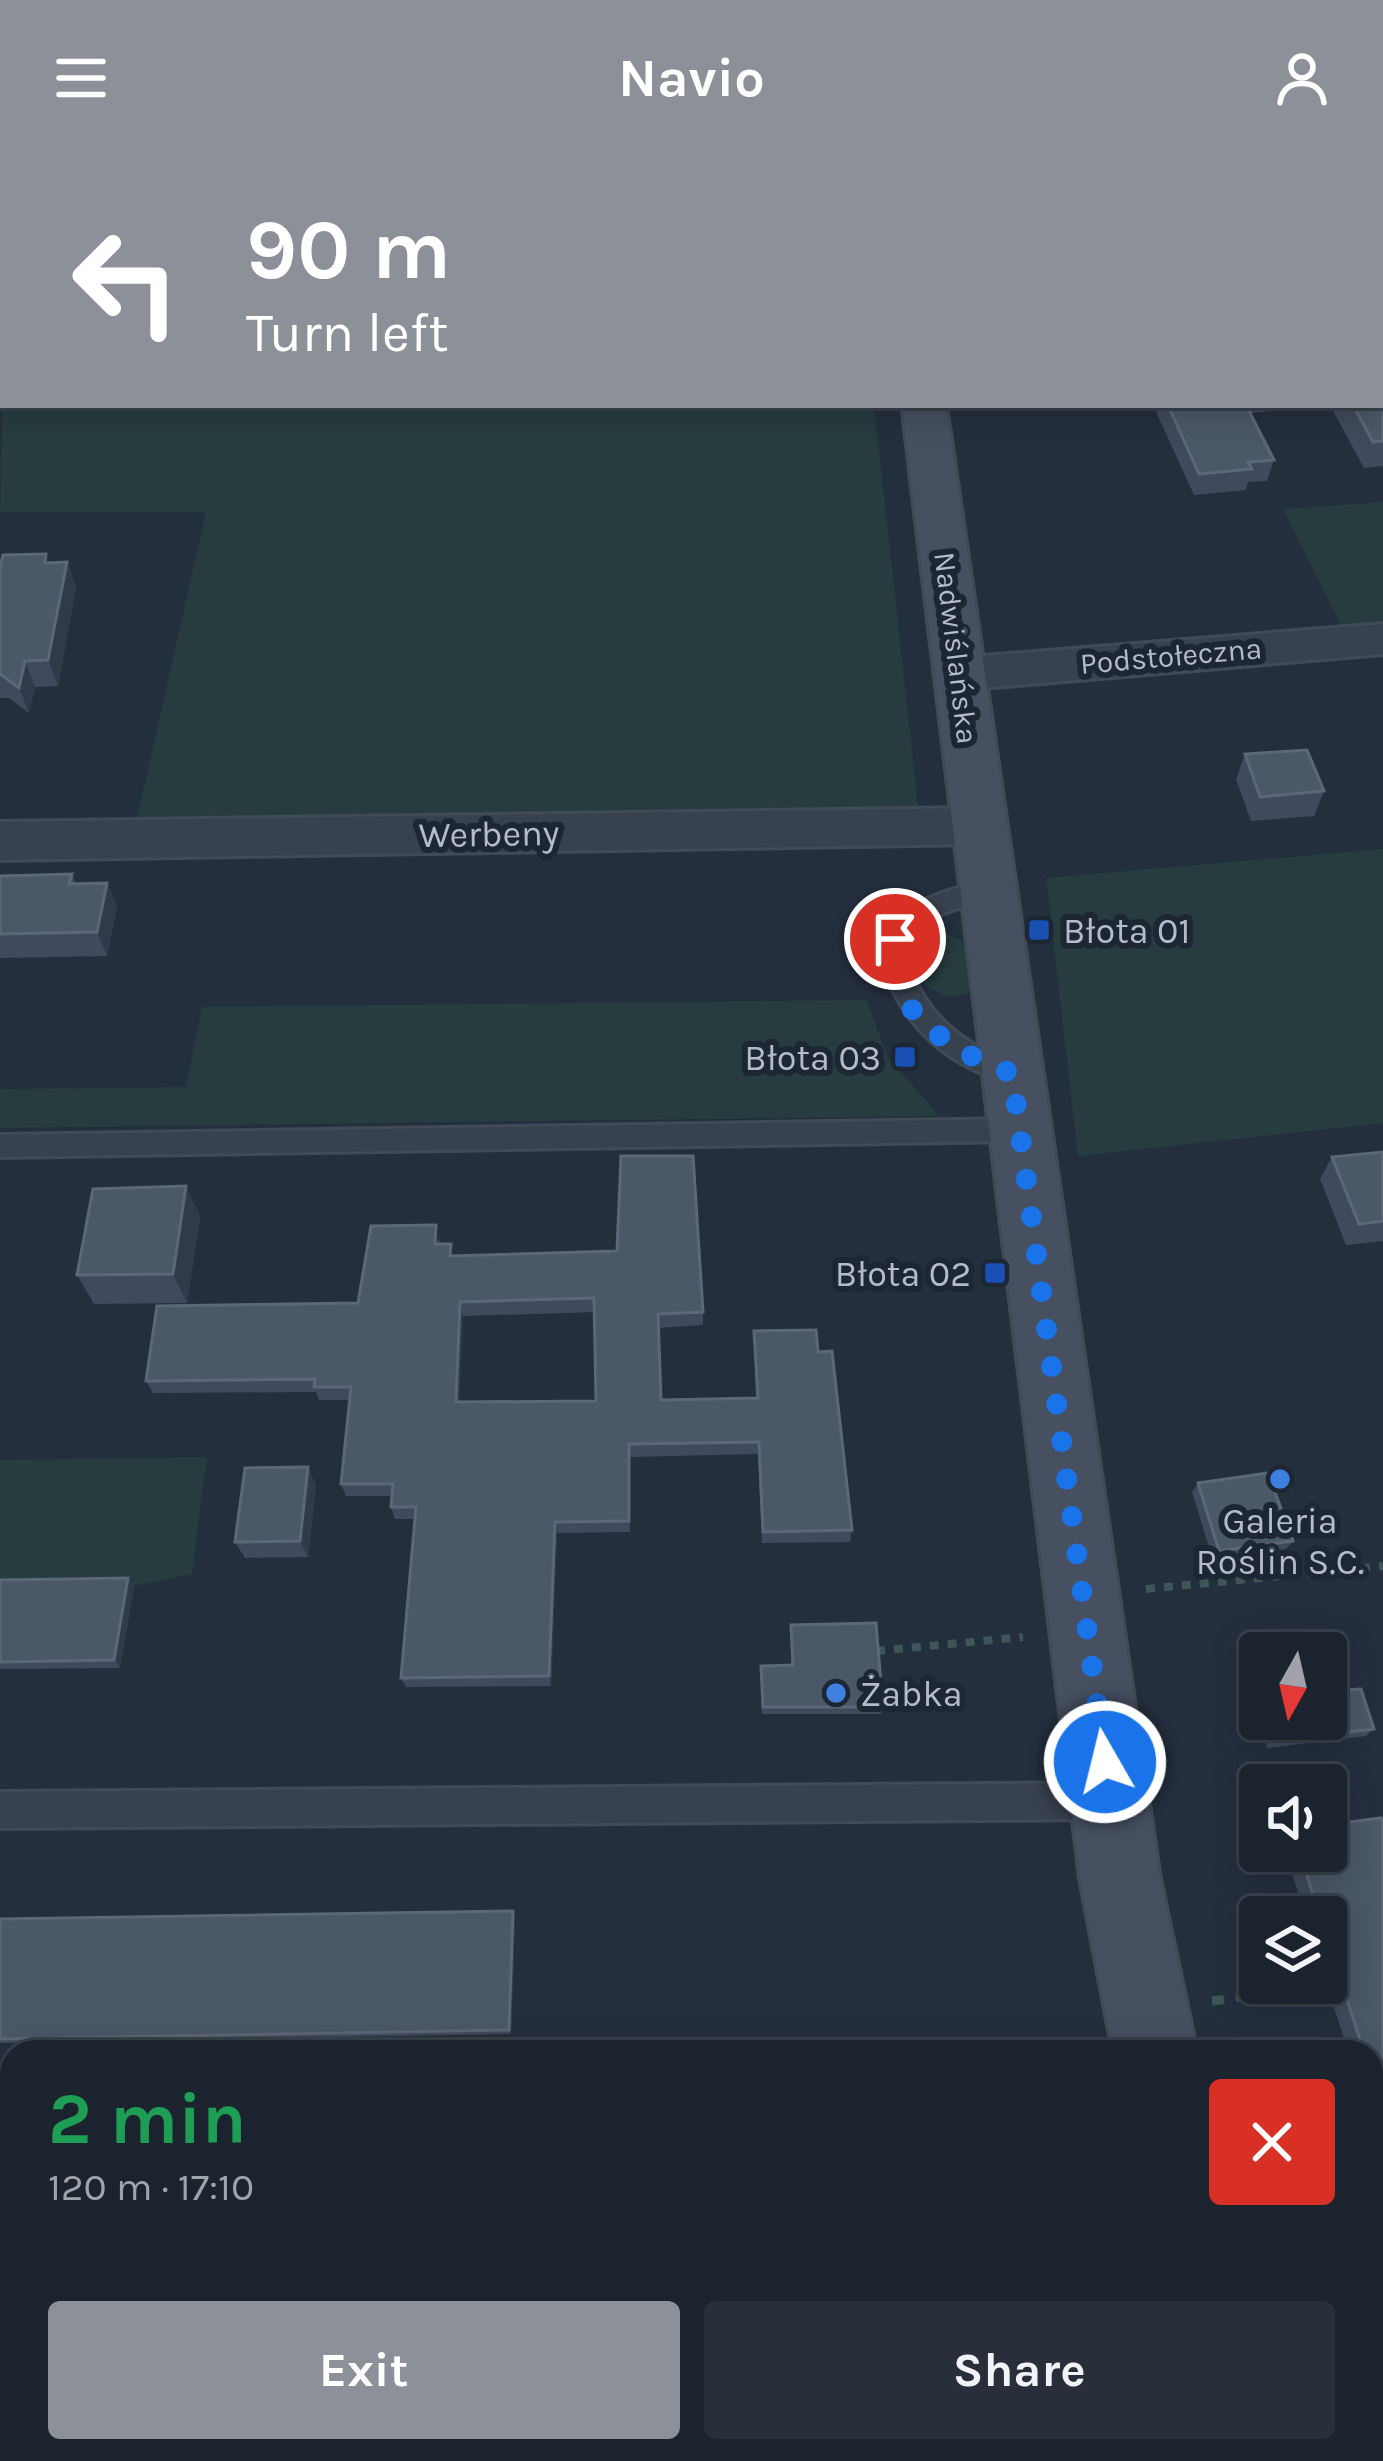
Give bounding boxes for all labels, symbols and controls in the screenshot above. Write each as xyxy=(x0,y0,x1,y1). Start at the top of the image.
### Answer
icon: menu xyxy=(48,45,114,111)
icon: person xyxy=(1269,45,1335,111)
text: Navio xyxy=(618,46,765,110)
text: 90 m xyxy=(246,201,451,299)
icon: left xyxy=(48,204,204,360)
text: Turn left xyxy=(246,301,449,365)
street label: Nadwiślańska xyxy=(926,550,986,746)
street label: Podstołeczna xyxy=(1079,630,1263,682)
street label: Werbeny xyxy=(418,812,560,856)
pin xyxy=(844,888,946,990)
icon: arrive xyxy=(862,906,928,972)
place label: Błota 01 xyxy=(1063,910,1190,952)
marker: Błota 01 xyxy=(1026,917,1052,943)
place label: Błota 03 xyxy=(744,1037,881,1079)
marker: Błota 03 xyxy=(892,1044,918,1070)
place label: Błota 02 xyxy=(835,1253,971,1295)
marker: Błota 02 xyxy=(982,1260,1008,1286)
marker: Galeria Roślin S.C. xyxy=(1267,1466,1293,1492)
place label: Galeria Roślin S.C. xyxy=(1196,1500,1364,1583)
north arrow xyxy=(1239,1632,1347,1740)
map controls xyxy=(1239,1632,1347,2004)
place label: Żabka xyxy=(860,1673,963,1715)
marker: Żabka xyxy=(823,1680,849,1706)
position arrow xyxy=(1042,1699,1168,1825)
button: sound xyxy=(1239,1764,1347,1872)
button: layers xyxy=(1239,1896,1347,2004)
text: 2 min xyxy=(48,2077,247,2161)
button: close xyxy=(1209,2079,1335,2205)
text: 120 m · 17:10 xyxy=(48,2164,254,2210)
button: Exit xyxy=(48,2301,680,2439)
button: Share xyxy=(704,2301,1335,2439)

